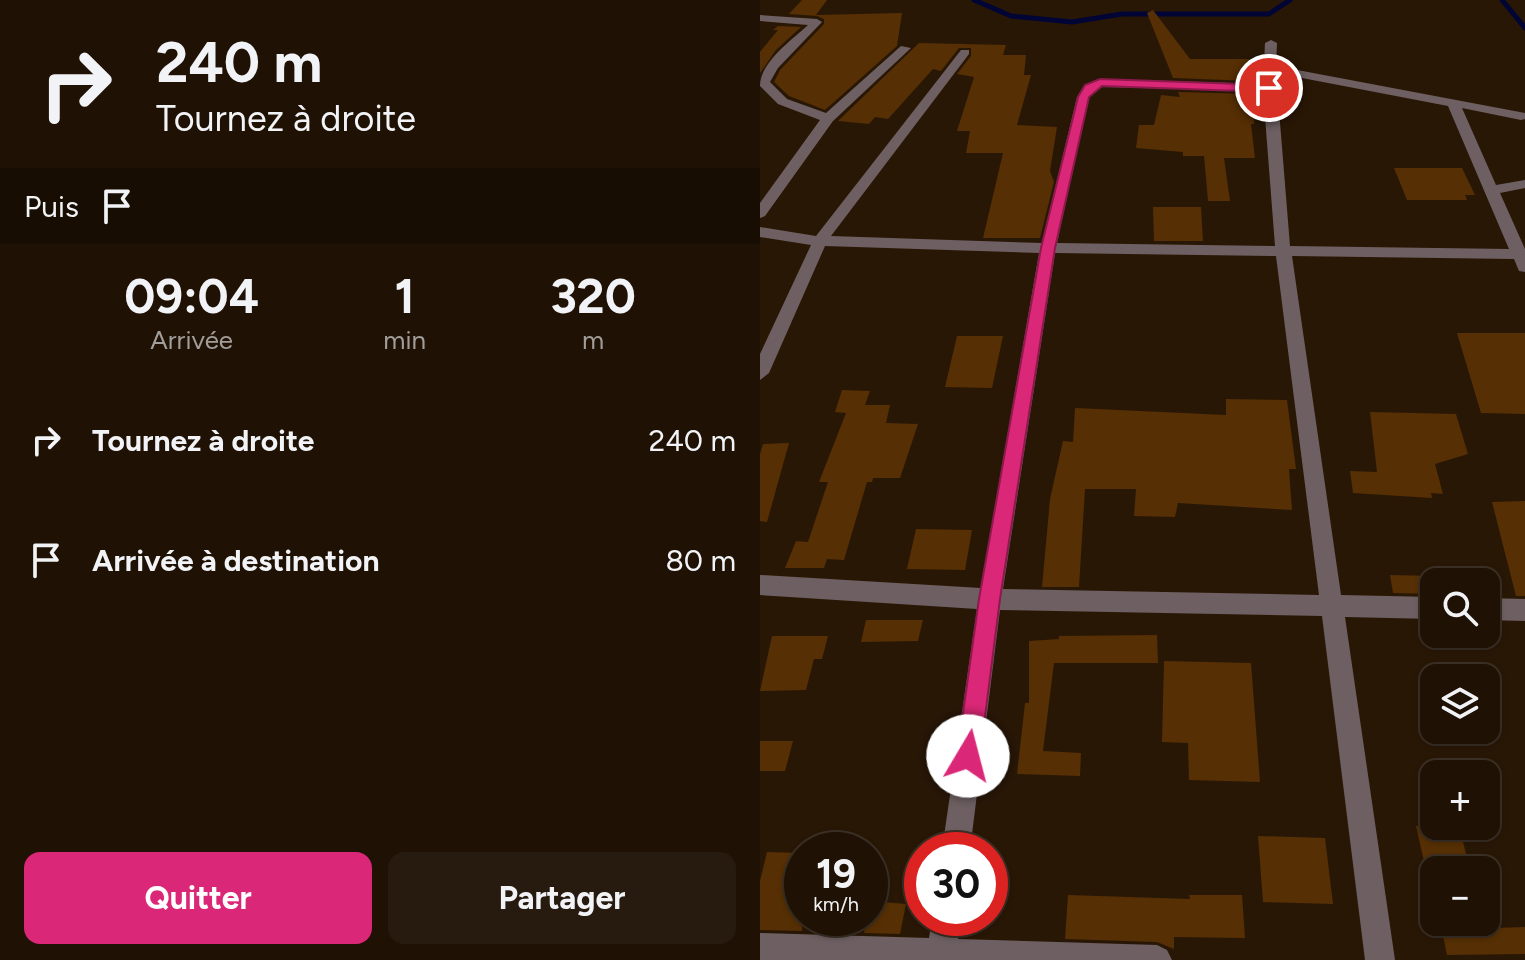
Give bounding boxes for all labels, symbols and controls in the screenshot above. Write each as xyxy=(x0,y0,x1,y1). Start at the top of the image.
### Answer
text: 240 m xyxy=(156,29,322,96)
icon: right xyxy=(24,32,128,136)
pin xyxy=(1235,54,1303,122)
icon: arrive xyxy=(1247,66,1291,110)
text: Tournez à droite xyxy=(156,97,416,140)
icon: arrive xyxy=(95,184,139,228)
text: Puis xyxy=(24,188,79,225)
text: 09:04 xyxy=(124,267,259,325)
text: 1 xyxy=(395,267,415,325)
text: 320 xyxy=(550,267,636,325)
text: Arrivée xyxy=(150,324,233,356)
text: min xyxy=(383,324,426,356)
text: m xyxy=(582,324,604,356)
icon: right xyxy=(24,418,68,462)
text: Tournez à droite xyxy=(92,422,314,459)
text: 240 m xyxy=(648,422,736,459)
icon: arrive xyxy=(24,538,68,582)
text: Arrivée à destination xyxy=(92,542,379,579)
text: 80 m xyxy=(665,542,736,579)
map controls xyxy=(1420,568,1500,936)
button: search xyxy=(1420,568,1500,648)
button: layers xyxy=(1420,664,1500,744)
position arrow xyxy=(926,714,1010,798)
button: + xyxy=(1420,760,1500,840)
speed limit sign: 30 xyxy=(904,832,1008,936)
text: 19 xyxy=(816,850,856,898)
button: Quitter xyxy=(24,852,372,944)
button: Partager xyxy=(388,852,736,944)
button: − xyxy=(1420,856,1500,936)
text: km/h xyxy=(813,892,859,916)

